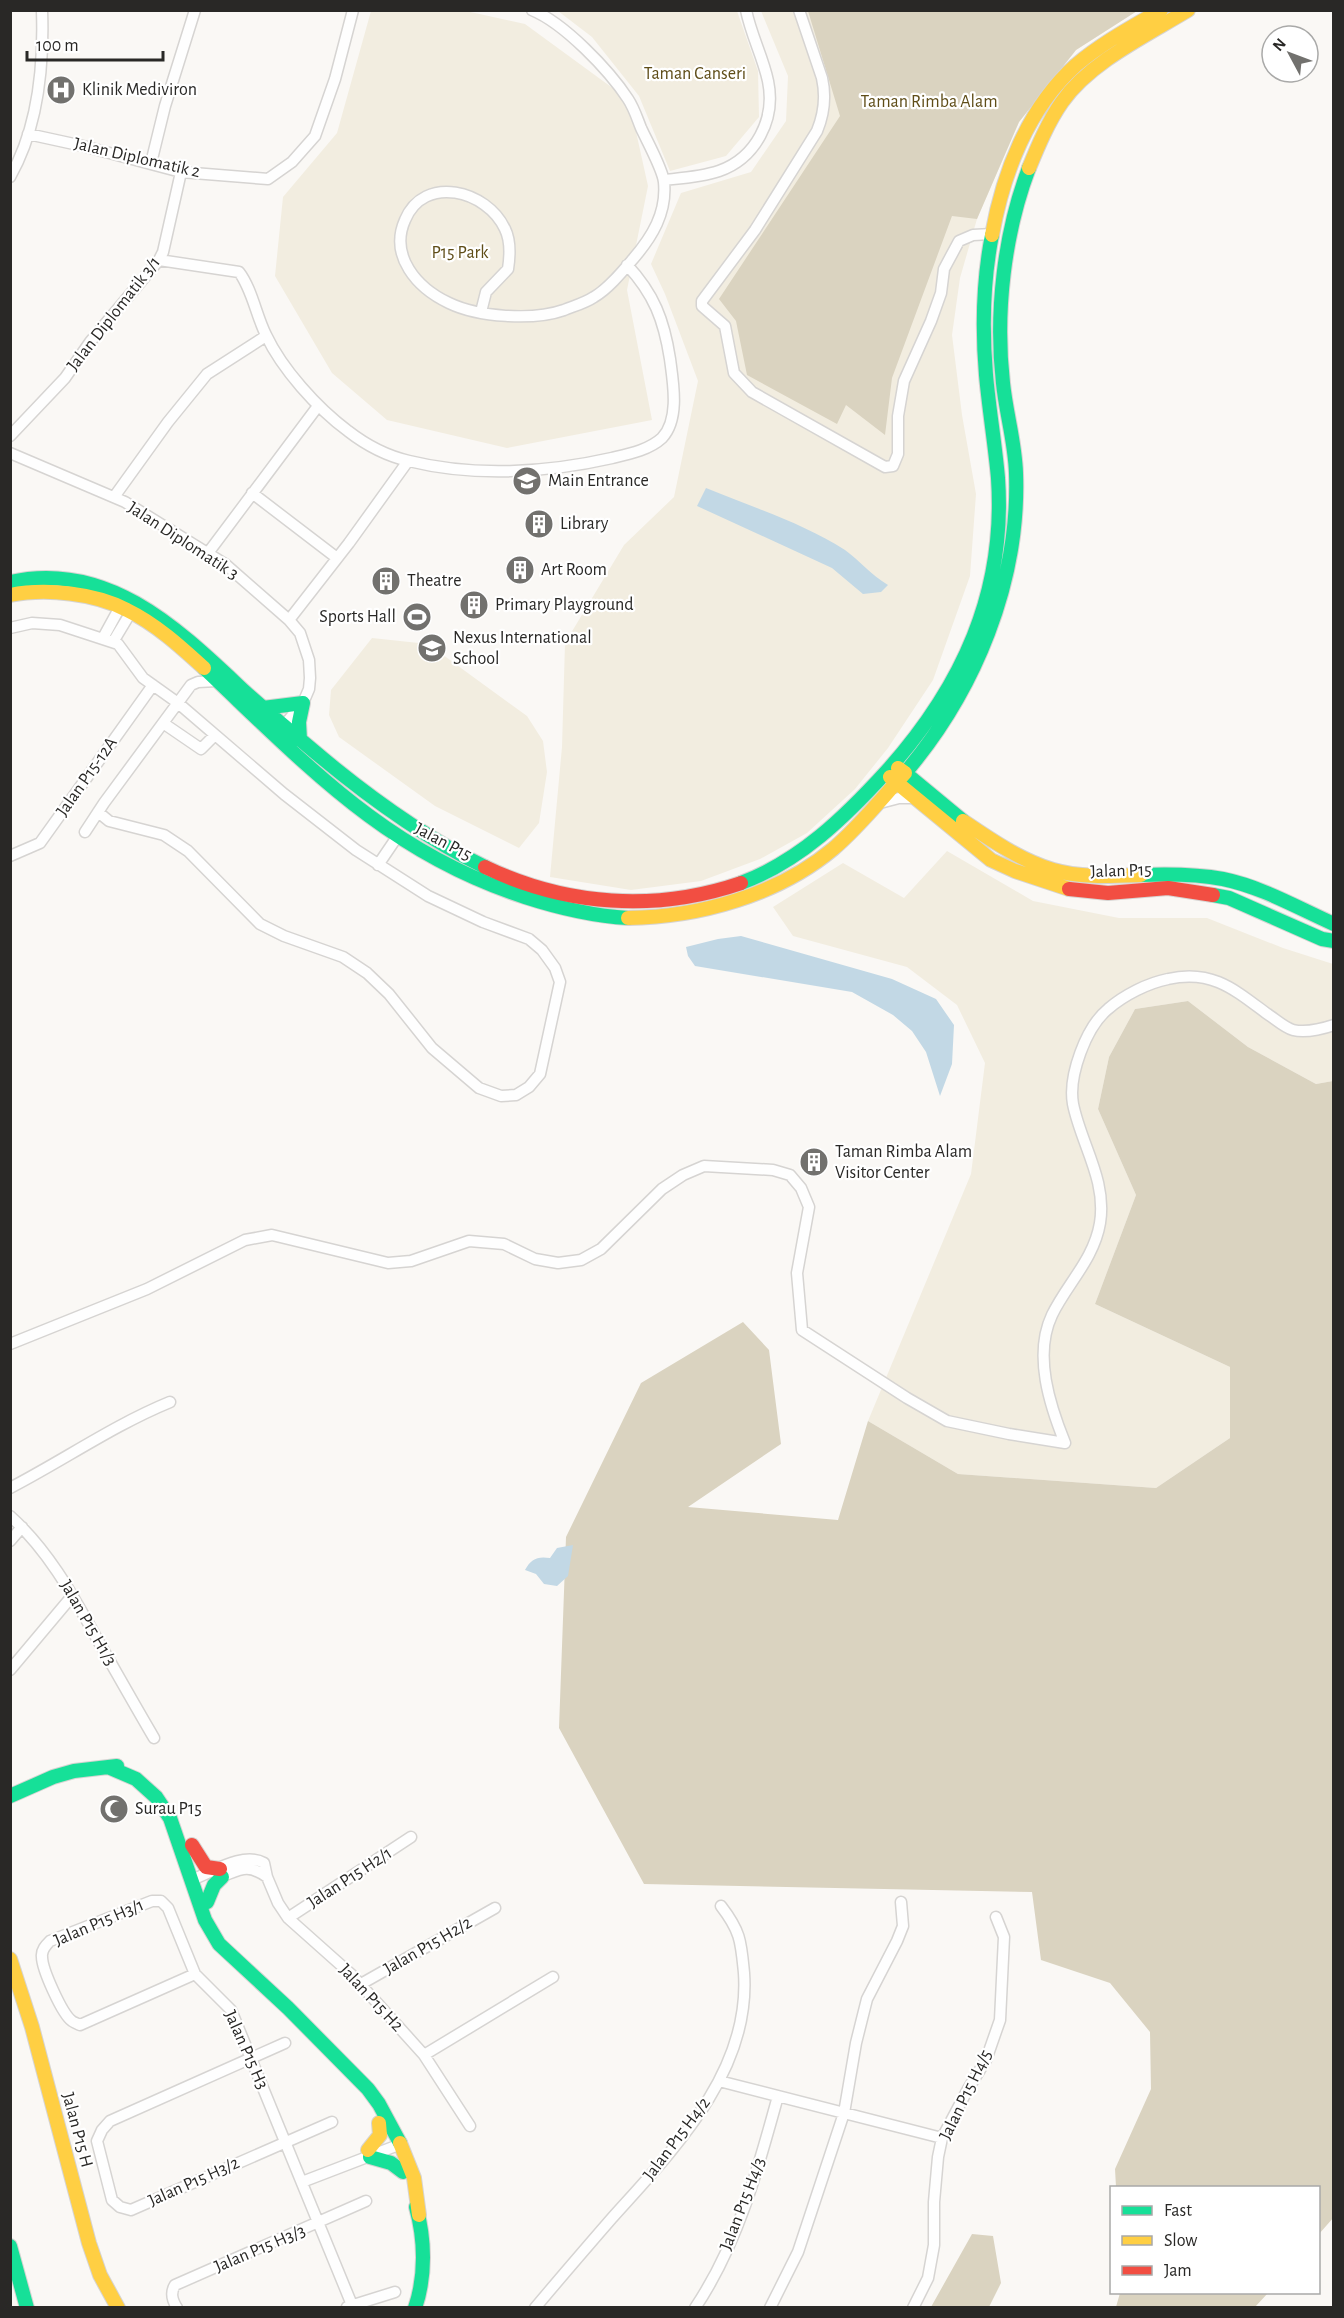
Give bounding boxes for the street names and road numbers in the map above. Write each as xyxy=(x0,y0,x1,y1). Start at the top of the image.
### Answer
street label: Jalan Diplomatik 2 xyxy=(72,135,202,181)
street label: Jalan Diplomatik 3/1 xyxy=(64,254,164,374)
street label: Jalan Diplomatik 3 xyxy=(124,499,242,583)
street label: Jalan P15-12A xyxy=(53,734,121,820)
street label: Jalan P15 xyxy=(412,820,474,864)
street label: Jalan P15 xyxy=(1090,861,1152,881)
street label: Jalan P15 H1/3 xyxy=(56,1577,120,1669)
street label: Jalan P15 H2/1 xyxy=(305,1844,395,1912)
street label: Jalan P15 H3/1 xyxy=(52,1896,146,1950)
street label: Jalan P15 H2/2 xyxy=(381,1914,475,1978)
street label: Jalan P15 H2 xyxy=(335,1961,407,2035)
street label: Jalan P15 H3 xyxy=(221,2008,271,2092)
street label: Jalan P15 H4/5 xyxy=(936,2047,996,2143)
street label: Jalan P15 H xyxy=(58,2091,96,2169)
street label: Jalan P15 H4/2 xyxy=(640,2094,714,2184)
street label: Jalan P15 H3/2 xyxy=(146,2154,242,2210)
street label: Jalan P15 H4/3 xyxy=(717,2155,769,2253)
street label: Jalan P15 H3/3 xyxy=(212,2222,308,2276)

